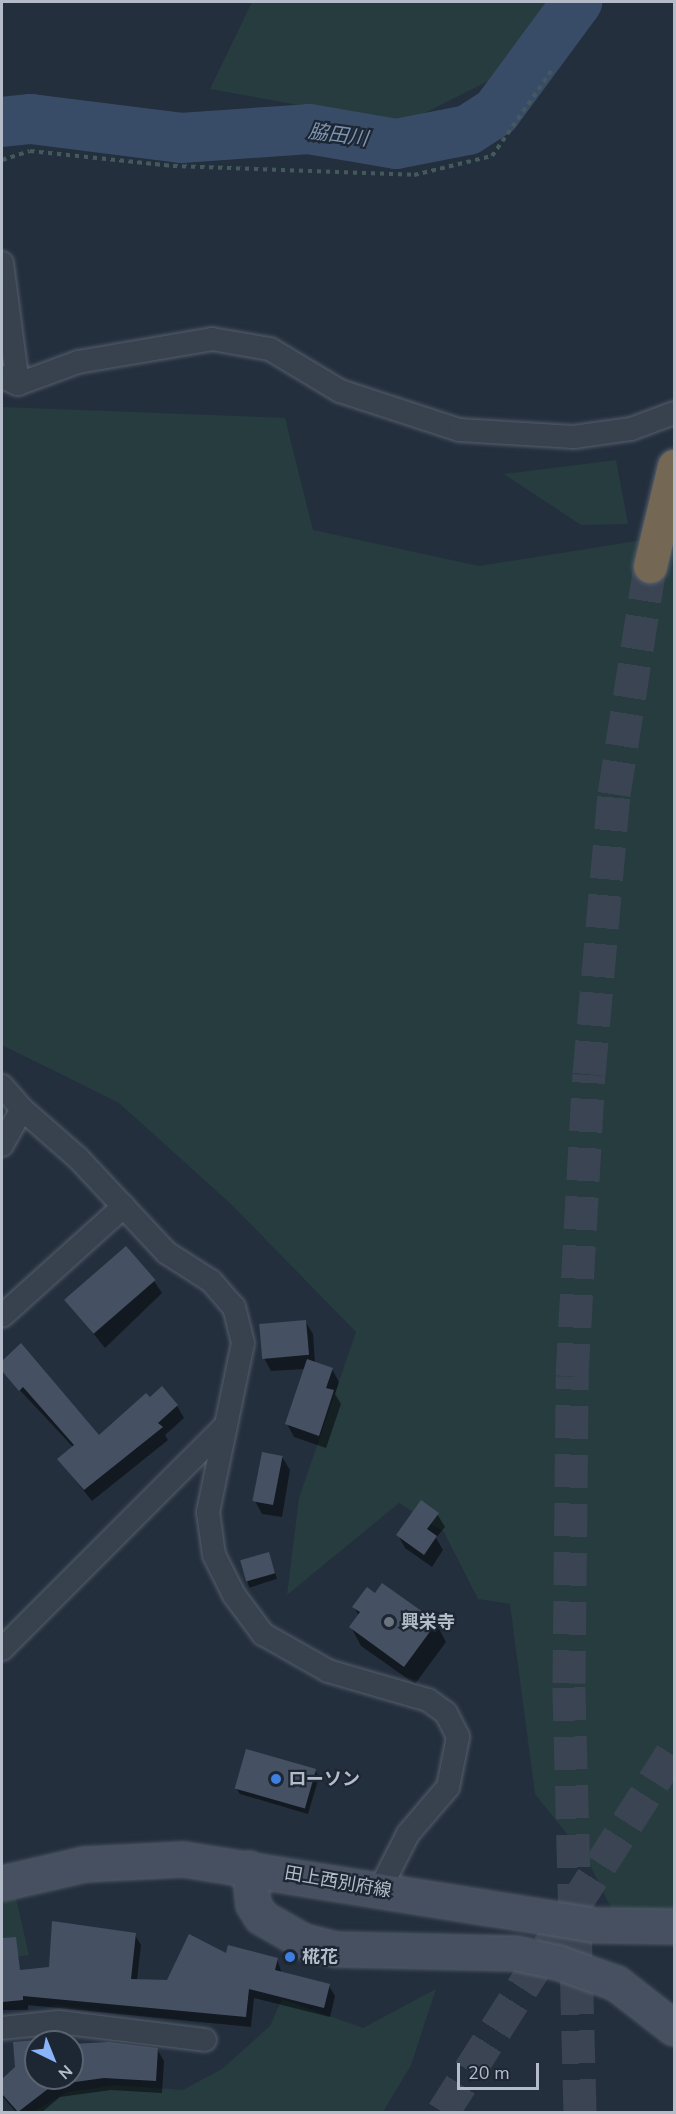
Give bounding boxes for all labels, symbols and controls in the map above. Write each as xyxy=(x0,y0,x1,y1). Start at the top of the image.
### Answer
water label: 脇田川 xyxy=(307,119,369,151)
place label: 興栄寺 xyxy=(401,1611,455,1633)
marker: 興栄寺 xyxy=(382,1615,396,1629)
place label: ローソン xyxy=(288,1768,360,1790)
marker: ローソン xyxy=(269,1772,283,1786)
street label: 田上西別府線 xyxy=(283,1862,393,1902)
place label: 椛花 xyxy=(302,1946,338,1968)
marker: 椛花 xyxy=(283,1950,297,1964)
north arrow xyxy=(24,2030,84,2090)
scale bar xyxy=(460,2051,542,2089)
text: N xyxy=(53,2060,77,2084)
text: 20 m xyxy=(468,2061,510,2085)

